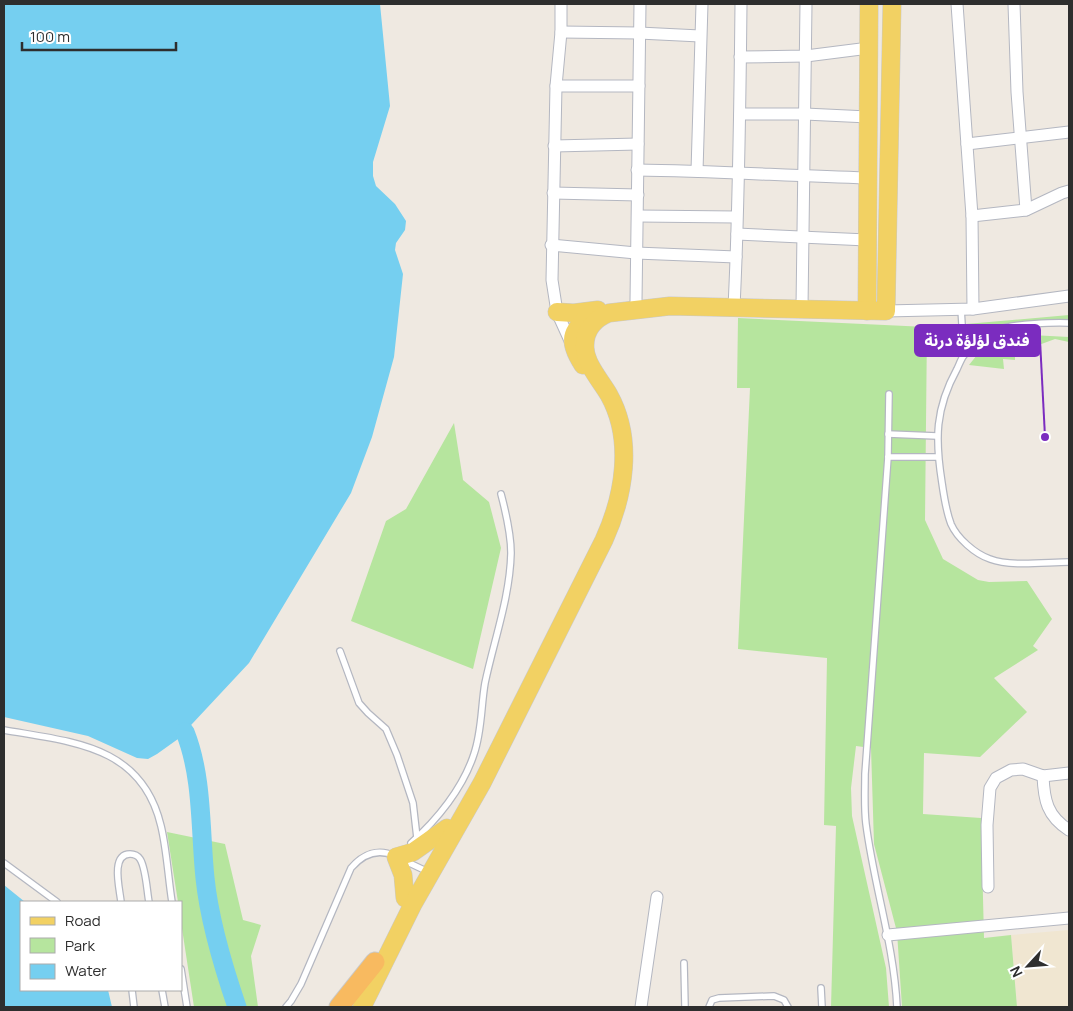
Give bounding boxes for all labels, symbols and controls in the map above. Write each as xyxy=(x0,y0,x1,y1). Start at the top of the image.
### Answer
scale bar xyxy=(22,20,176,52)
text: 100 m xyxy=(30,26,70,47)
callout: فندق لؤلؤة درنة xyxy=(915,325,1040,356)
text: فندق لؤلؤة درنة xyxy=(924,329,1030,351)
legend xyxy=(20,901,182,991)
text: Road xyxy=(65,910,101,931)
text: Park xyxy=(65,935,95,956)
north arrow xyxy=(1003,941,1053,991)
text: Water xyxy=(65,960,107,981)
text: N xyxy=(1005,963,1027,981)

